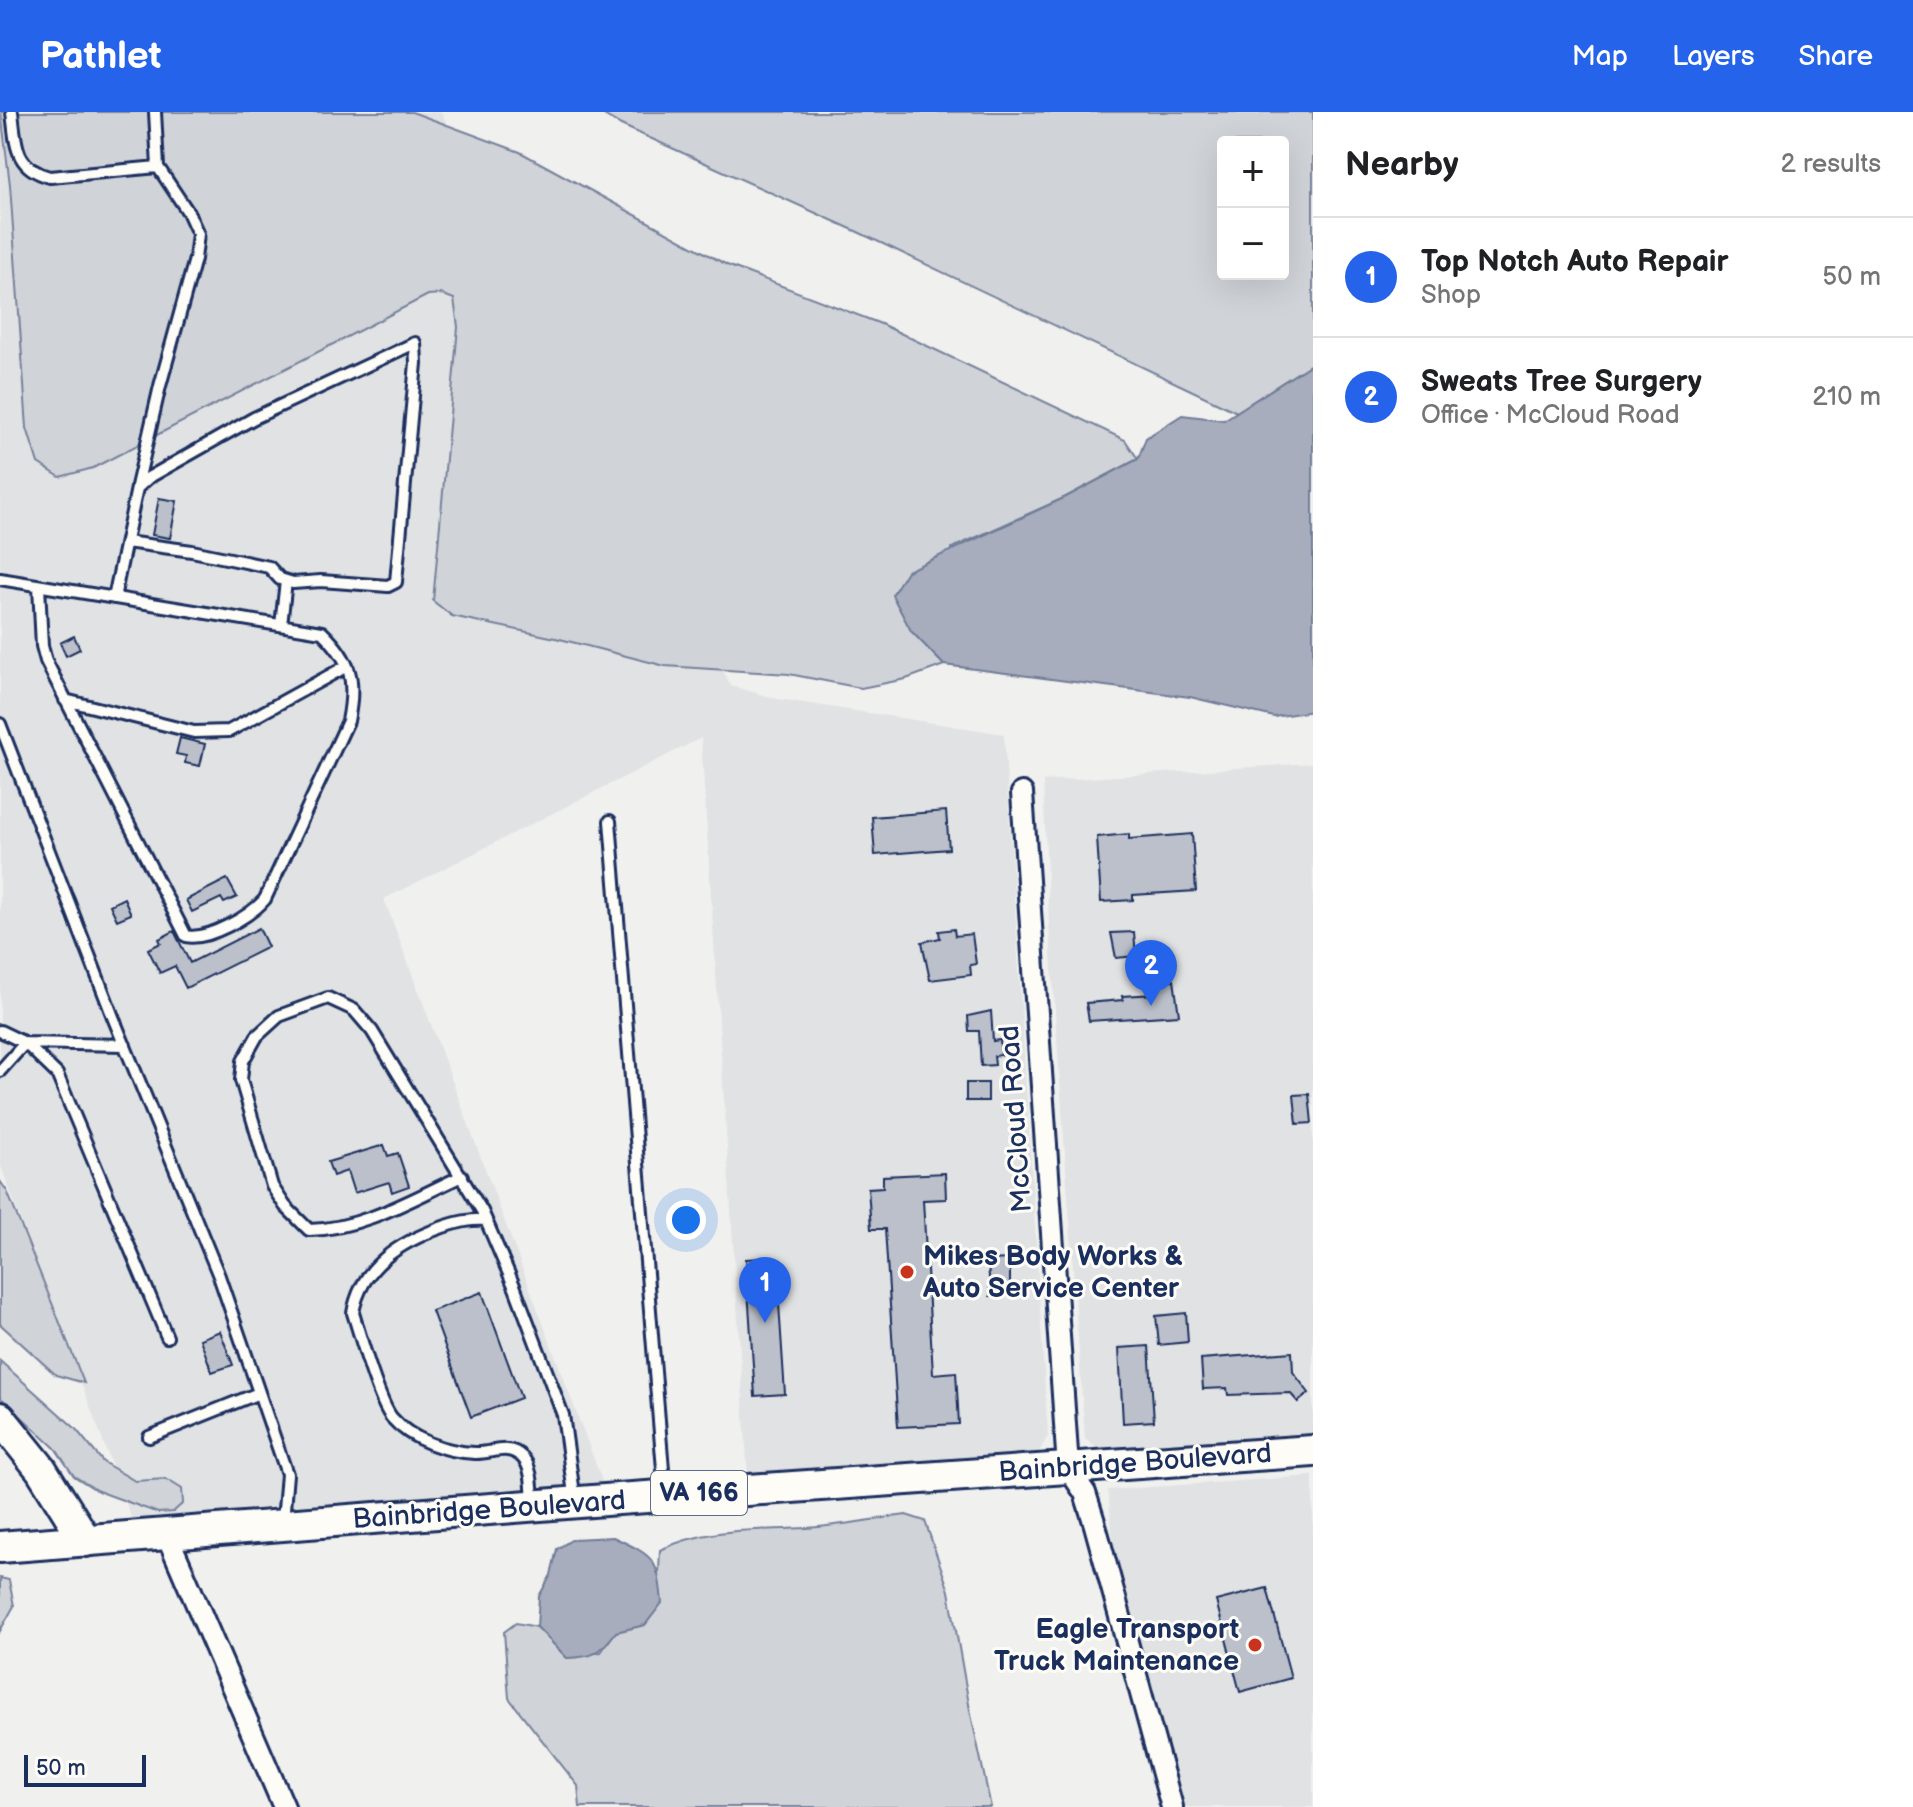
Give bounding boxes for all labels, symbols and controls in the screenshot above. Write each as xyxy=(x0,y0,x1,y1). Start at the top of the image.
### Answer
text: Pathlet xyxy=(40,34,161,79)
text: Map xyxy=(1572,40,1628,73)
text: Layers xyxy=(1672,40,1755,73)
text: Share xyxy=(1799,40,1873,73)
map controls xyxy=(1217,136,1289,280)
button: + xyxy=(1217,136,1289,208)
text: Nearby xyxy=(1345,144,1459,185)
text: 2 results xyxy=(1781,149,1881,180)
button: − xyxy=(1217,208,1289,280)
text: Top Notch Auto Repair xyxy=(1421,244,1728,280)
text: 1 xyxy=(1366,262,1376,293)
text: 50 m xyxy=(1822,262,1881,293)
text: Shop xyxy=(1421,280,1481,311)
text: Sweats Tree Surgery xyxy=(1421,364,1702,400)
text: 2 xyxy=(1363,382,1379,413)
text: 210 m xyxy=(1812,382,1881,413)
text: Office · McCloud Road xyxy=(1421,400,1680,431)
pin: 2 xyxy=(1125,940,1177,1006)
street label: McCloud Road xyxy=(993,1024,1039,1214)
your location xyxy=(666,1200,706,1240)
place label: Mikes Body Works & Auto Service Center xyxy=(922,1240,1183,1305)
pin: 1 xyxy=(739,1257,791,1323)
marker: Mikes Body Works & Auto Service Center xyxy=(898,1263,916,1281)
street label: Bainbridge Boulevard xyxy=(997,1437,1273,1489)
road number: VA 166 xyxy=(651,1471,747,1515)
street label: Bainbridge Boulevard xyxy=(351,1484,627,1536)
place label: Eagle Transport Truck Maintenance xyxy=(994,1613,1239,1678)
marker: Eagle Transport Truck Maintenance xyxy=(1246,1636,1264,1654)
scale bar xyxy=(24,1751,146,1787)
text: 50 m xyxy=(36,1755,86,1782)

